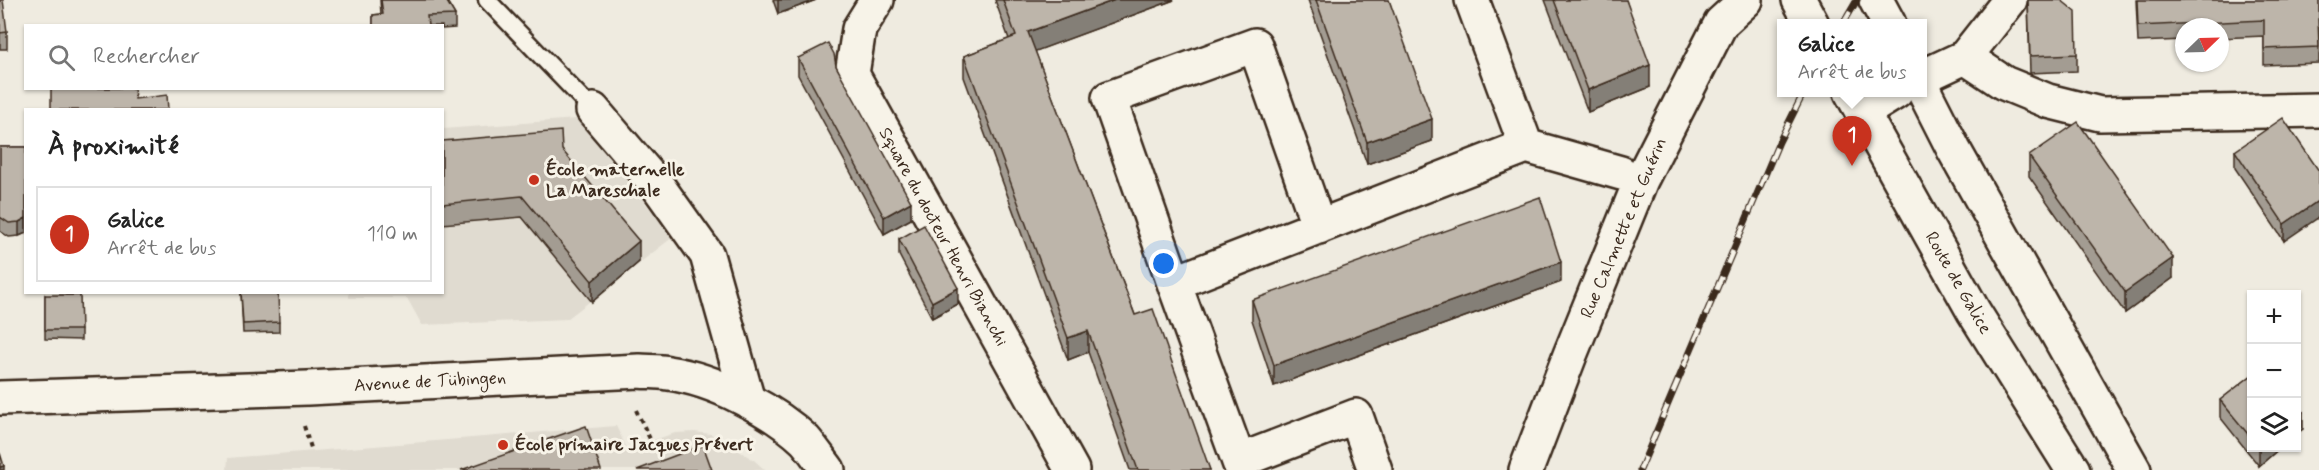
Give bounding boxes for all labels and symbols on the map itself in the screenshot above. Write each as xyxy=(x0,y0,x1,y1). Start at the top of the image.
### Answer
north arrow xyxy=(2175,18,2229,72)
pin: 1 xyxy=(1832,116,1872,166)
street label: Square du docteur Henri Bianchi xyxy=(873,123,1013,351)
street label: Rue Calmette et Guérin xyxy=(1575,134,1673,322)
place label: École maternelle La Mareschale xyxy=(546,157,685,203)
marker: École maternelle La Mareschale xyxy=(527,173,541,187)
street label: Route de Galice xyxy=(1919,227,1997,339)
your location xyxy=(1149,249,1178,278)
street label: Avenue de Tübingen xyxy=(353,366,507,399)
place label: École primaire Jacques Prévert xyxy=(515,432,754,457)
marker: École primaire Jacques Prévert xyxy=(496,438,510,452)

